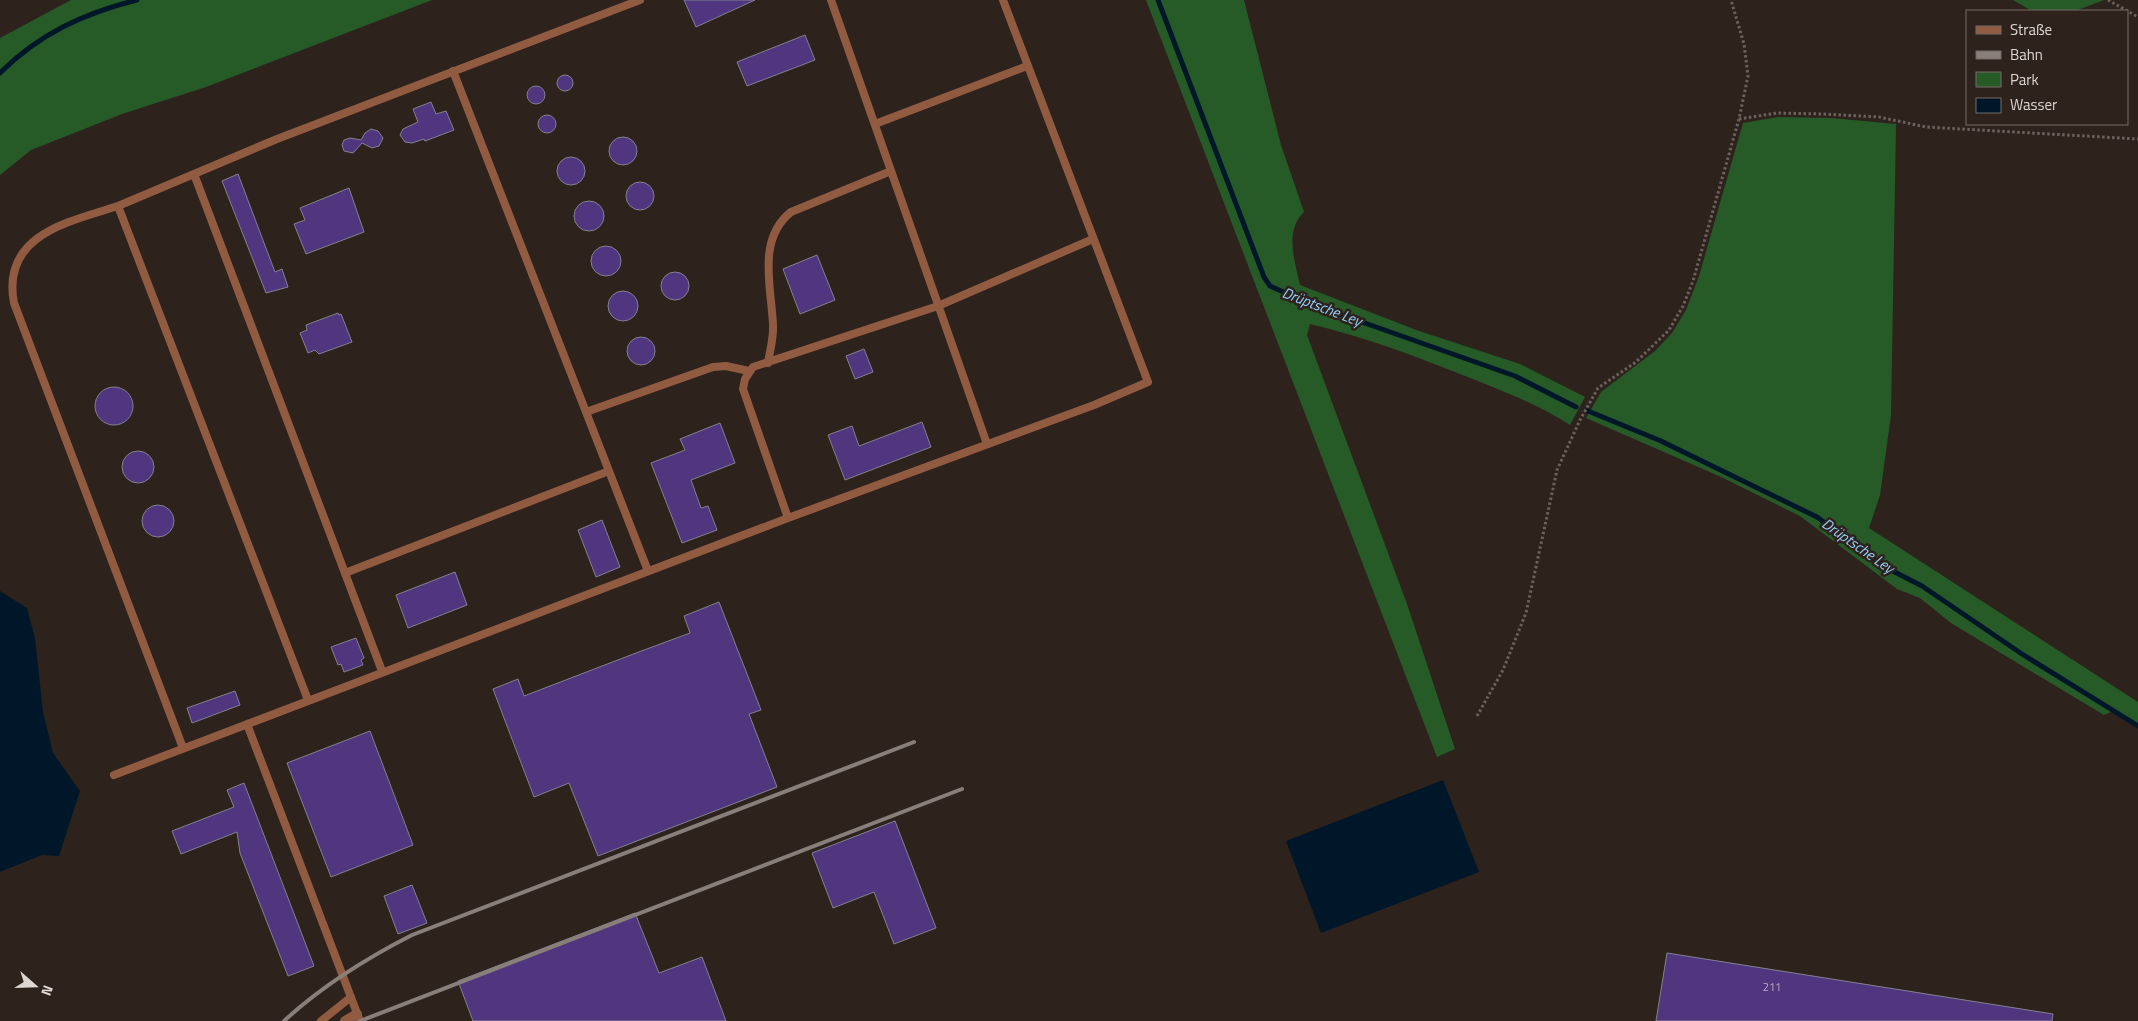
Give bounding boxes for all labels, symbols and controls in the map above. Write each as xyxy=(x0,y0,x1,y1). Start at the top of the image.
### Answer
legend xyxy=(1966,10,2128,125)
text: Straße xyxy=(2010,18,2052,41)
text: Bahn xyxy=(2010,43,2043,66)
text: Park xyxy=(2010,68,2039,91)
text: Wasser xyxy=(2010,93,2057,116)
water label: Drüptsche Ley xyxy=(1279,281,1367,333)
water label: Drüptsche Ley xyxy=(1817,512,1901,580)
north arrow xyxy=(10,961,60,1011)
house number: 211 xyxy=(1763,979,1781,995)
text: N xyxy=(36,982,59,999)

